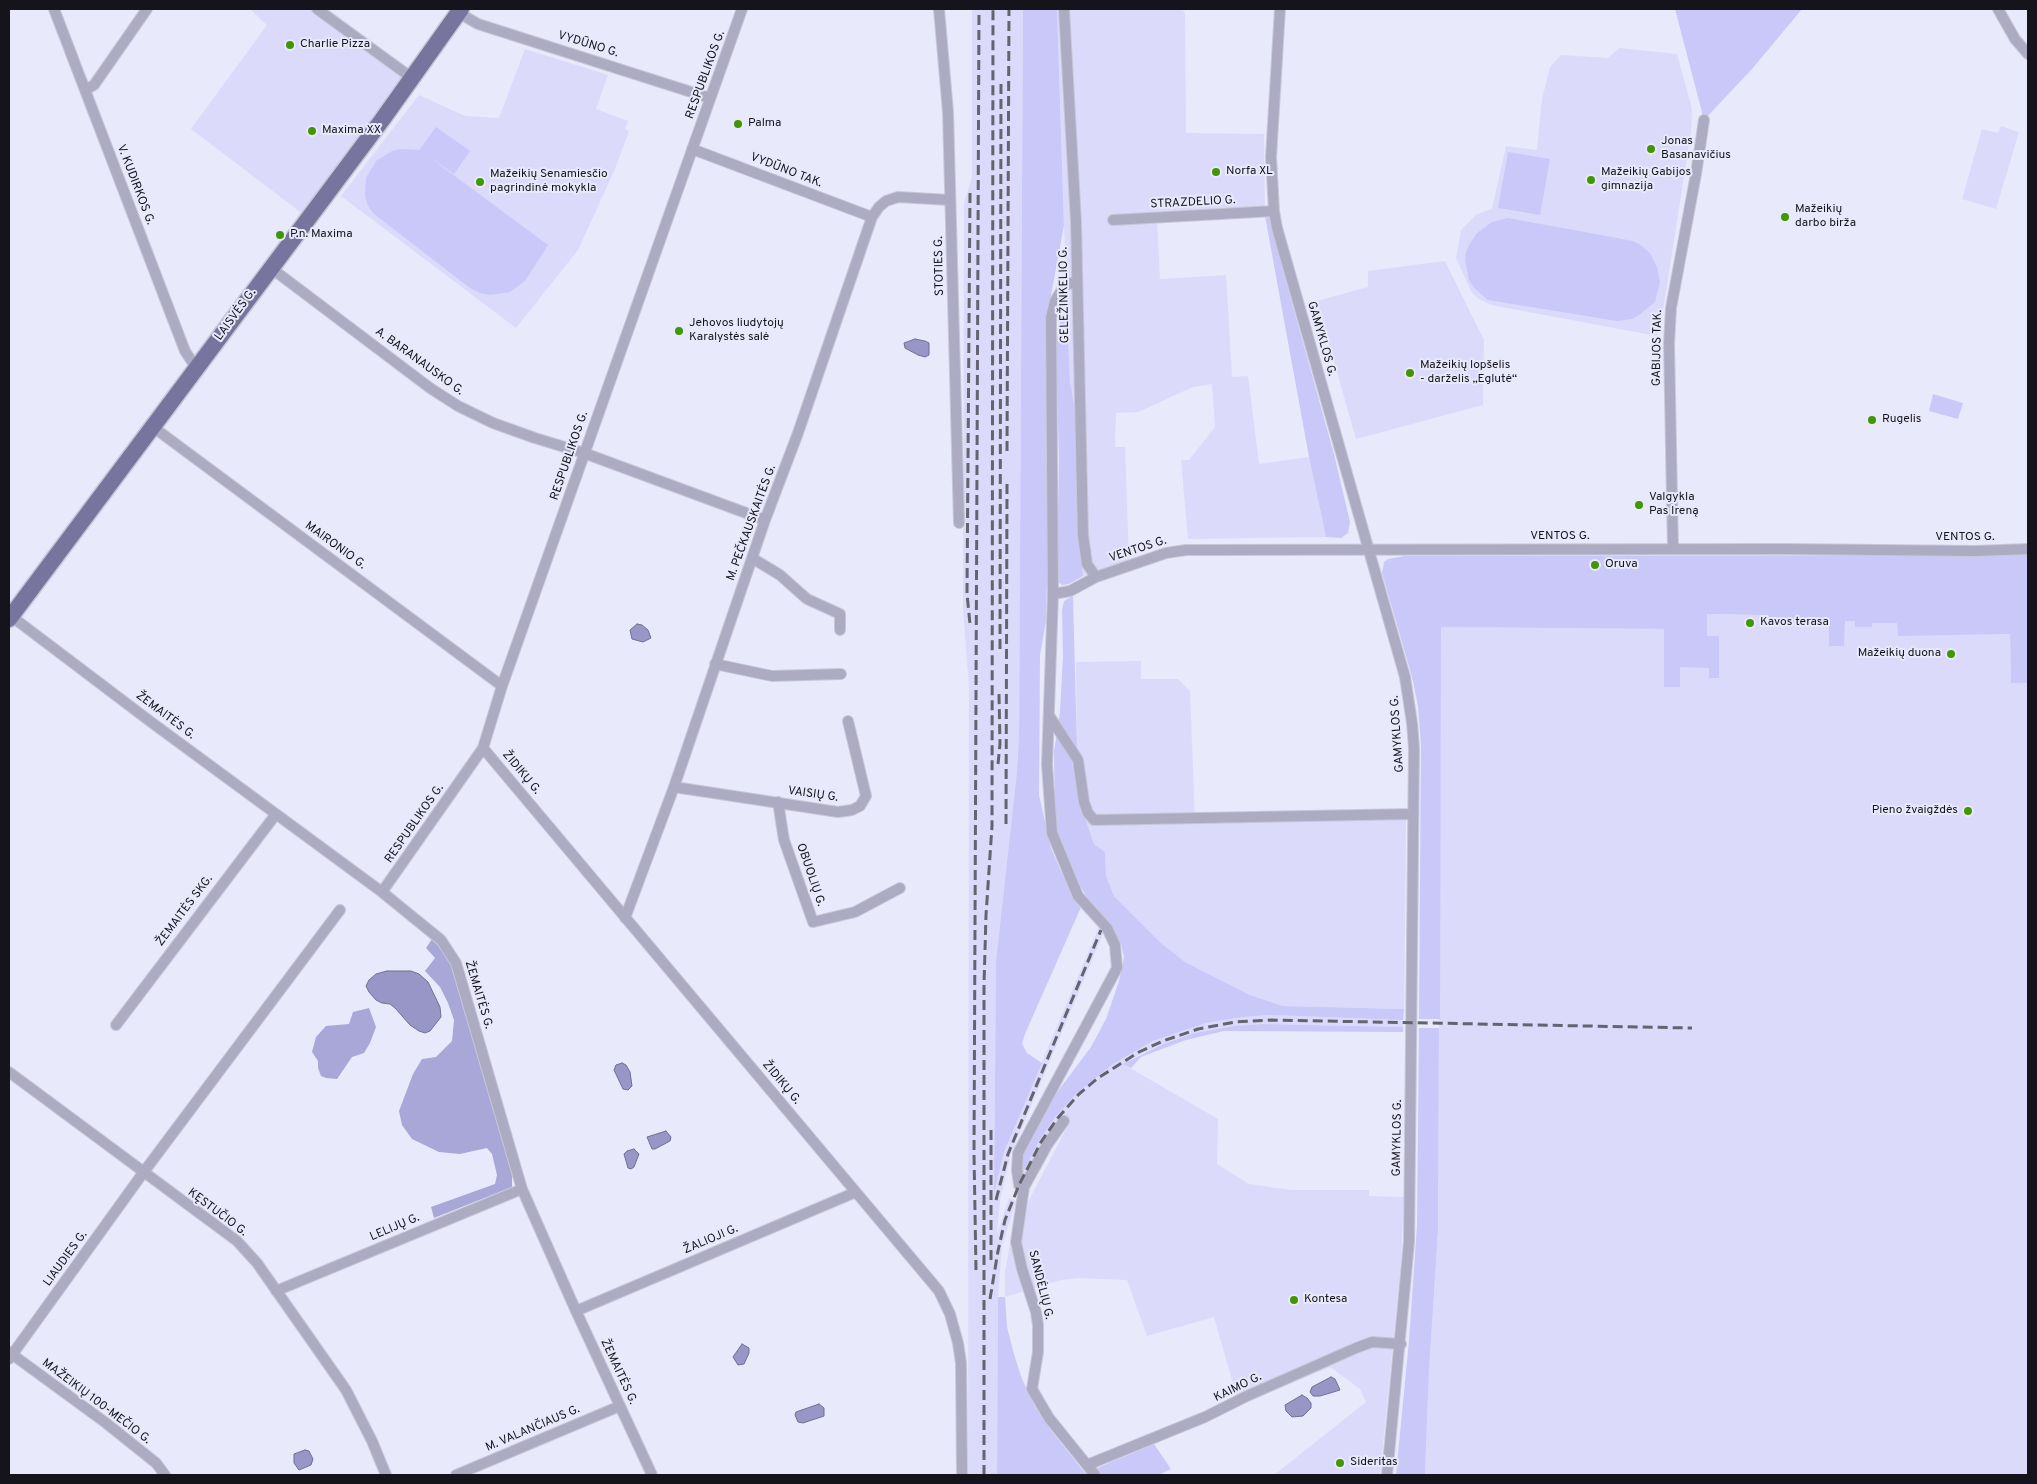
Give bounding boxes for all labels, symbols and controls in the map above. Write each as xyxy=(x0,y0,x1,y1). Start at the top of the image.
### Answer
street label: VYDŪNO G. xyxy=(556,29,620,61)
street label: RESPUBLIKOS G. xyxy=(683,29,729,121)
place label: Charlie Pizza xyxy=(300,38,370,52)
marker: Charlie Pizza xyxy=(284,39,296,51)
place label: Palma xyxy=(748,117,781,131)
marker: Palma xyxy=(732,118,744,130)
place label: Maxima XX xyxy=(322,124,381,138)
marker: Maxima XX xyxy=(306,125,318,137)
place label: Jonas Basanavičius xyxy=(1661,135,1731,163)
street label: V. KUDIRKOS G. xyxy=(113,143,157,227)
marker: Jonas Basanavičius xyxy=(1645,143,1657,155)
street label: VYDŪNO TAK. xyxy=(748,151,824,191)
place label: Norfa XL xyxy=(1226,165,1273,179)
marker: Norfa XL xyxy=(1210,166,1222,178)
place label: Mažeikių Gabijos gimnazija xyxy=(1601,166,1691,194)
place label: Mažeikių Senamiesčio pagrindinė mokykla xyxy=(490,168,608,196)
marker: Mažeikių Gabijos gimnazija xyxy=(1585,174,1597,186)
marker: Mažeikių Senamiesčio pagrindinė mokykla xyxy=(474,176,486,188)
street label: STRAZDELIO G. xyxy=(1150,194,1236,212)
place label: Mažeikių darbo birža xyxy=(1795,203,1856,231)
marker: Mažeikių darbo birža xyxy=(1779,211,1791,223)
place label: P.n. Maxima xyxy=(290,228,353,242)
marker: P.n. Maxima xyxy=(274,229,286,241)
street label: STOTIES G. xyxy=(932,236,948,296)
street label: GELEŽINKELIO G. xyxy=(1057,247,1073,343)
street label: LAISVĖS G. xyxy=(212,286,260,344)
street label: GAMYKLOS G. xyxy=(1303,300,1339,378)
street label: GABIJOS TAK. xyxy=(1650,310,1666,386)
place label: Jehovos liudytojų Karalystės salė xyxy=(689,317,784,345)
street label: A. BARANAUSKO G. xyxy=(372,325,466,399)
marker: Jehovos liudytojų Karalystės salė xyxy=(673,325,685,337)
place label: Mažeikių lopšelis - darželis „Eglutė“ xyxy=(1420,359,1517,387)
marker: Mažeikių lopšelis - darželis „Eglutė“ xyxy=(1404,367,1416,379)
street label: RESPUBLIKOS G. xyxy=(548,410,592,502)
place label: Rugelis xyxy=(1882,413,1921,427)
marker: Rugelis xyxy=(1866,414,1878,426)
street label: M. PEČKAUSKAITĖS G. xyxy=(724,463,780,583)
place label: Valgykla Pas Ireną xyxy=(1649,491,1699,519)
marker: Valgykla Pas Ireną xyxy=(1633,499,1645,511)
street label: MAIRONIO G. xyxy=(302,519,368,573)
street label: VENTOS G. xyxy=(1530,530,1590,544)
street label: VENTOS G. xyxy=(1935,531,1995,545)
street label: VENTOS G. xyxy=(1108,534,1168,566)
place label: Oruva xyxy=(1605,558,1637,572)
marker: Oruva xyxy=(1589,559,1601,571)
place label: Kavos terasa xyxy=(1760,616,1829,630)
marker: Kavos terasa xyxy=(1744,617,1756,629)
place label: Mažeikių duona xyxy=(1858,647,1941,661)
marker: Mažeikių duona xyxy=(1945,648,1957,660)
street label: ŽEMAITĖS G. xyxy=(132,689,198,743)
street label: GAMYKLOS G. xyxy=(1388,695,1408,773)
street label: ŽIDIKŲ G. xyxy=(499,748,543,798)
street label: RESPUBLIKOS G. xyxy=(382,782,448,866)
street label: VAISIŲ G. xyxy=(787,784,839,806)
place label: Pieno žvaigždės xyxy=(1872,804,1958,818)
marker: Pieno žvaigždės xyxy=(1962,805,1974,817)
street label: OBUOLIŲ G. xyxy=(793,842,827,908)
street label: ŽEMAITĖS SKG. xyxy=(154,873,216,949)
street label: ŽEMAITĖS G. xyxy=(461,959,495,1031)
street label: ŽIDIKŲ G. xyxy=(759,1058,803,1108)
street label: GAMYKLOS G. xyxy=(1390,1099,1406,1177)
street label: KĘSTUČIO G. xyxy=(184,1186,250,1240)
street label: LELIJŲ G. xyxy=(368,1211,422,1245)
street label: ŽALIOJI G. xyxy=(682,1222,740,1258)
street label: LIAUDIES G. xyxy=(41,1228,91,1290)
street label: SANDĖLIŲ G. xyxy=(1024,1249,1056,1321)
place label: Kontesa xyxy=(1304,1293,1347,1307)
marker: Kontesa xyxy=(1288,1294,1300,1306)
street label: ŽEMAITĖS G. xyxy=(597,1337,639,1407)
street label: MAŽEIKIŲ 100-MEČIO G. xyxy=(39,1356,153,1448)
street label: KAIMO G. xyxy=(1212,1370,1264,1406)
street label: M. VALANČIAUS G. xyxy=(484,1403,582,1455)
place label: Sideritas xyxy=(1350,1456,1398,1470)
marker: Sideritas xyxy=(1334,1457,1346,1469)

